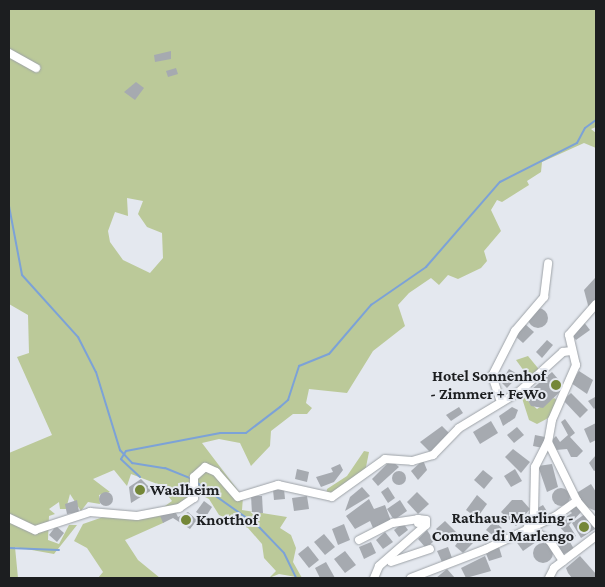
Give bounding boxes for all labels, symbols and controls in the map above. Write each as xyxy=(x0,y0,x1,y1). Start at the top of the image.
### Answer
place label: Hotel Sonnenhof - Zimmer + FeWo xyxy=(430,366,546,404)
marker: Hotel Sonnenhof - Zimmer + FeWo xyxy=(550,379,562,391)
place label: Waalheim xyxy=(150,480,220,500)
marker: Waalheim xyxy=(134,484,146,496)
place label: Rathaus Marling - Comune di Marlengo xyxy=(432,508,574,546)
place label: Knotthof xyxy=(196,510,258,530)
marker: Knotthof xyxy=(180,514,192,526)
marker: Rathaus Marling - Comune di Marlengo xyxy=(578,521,590,533)

